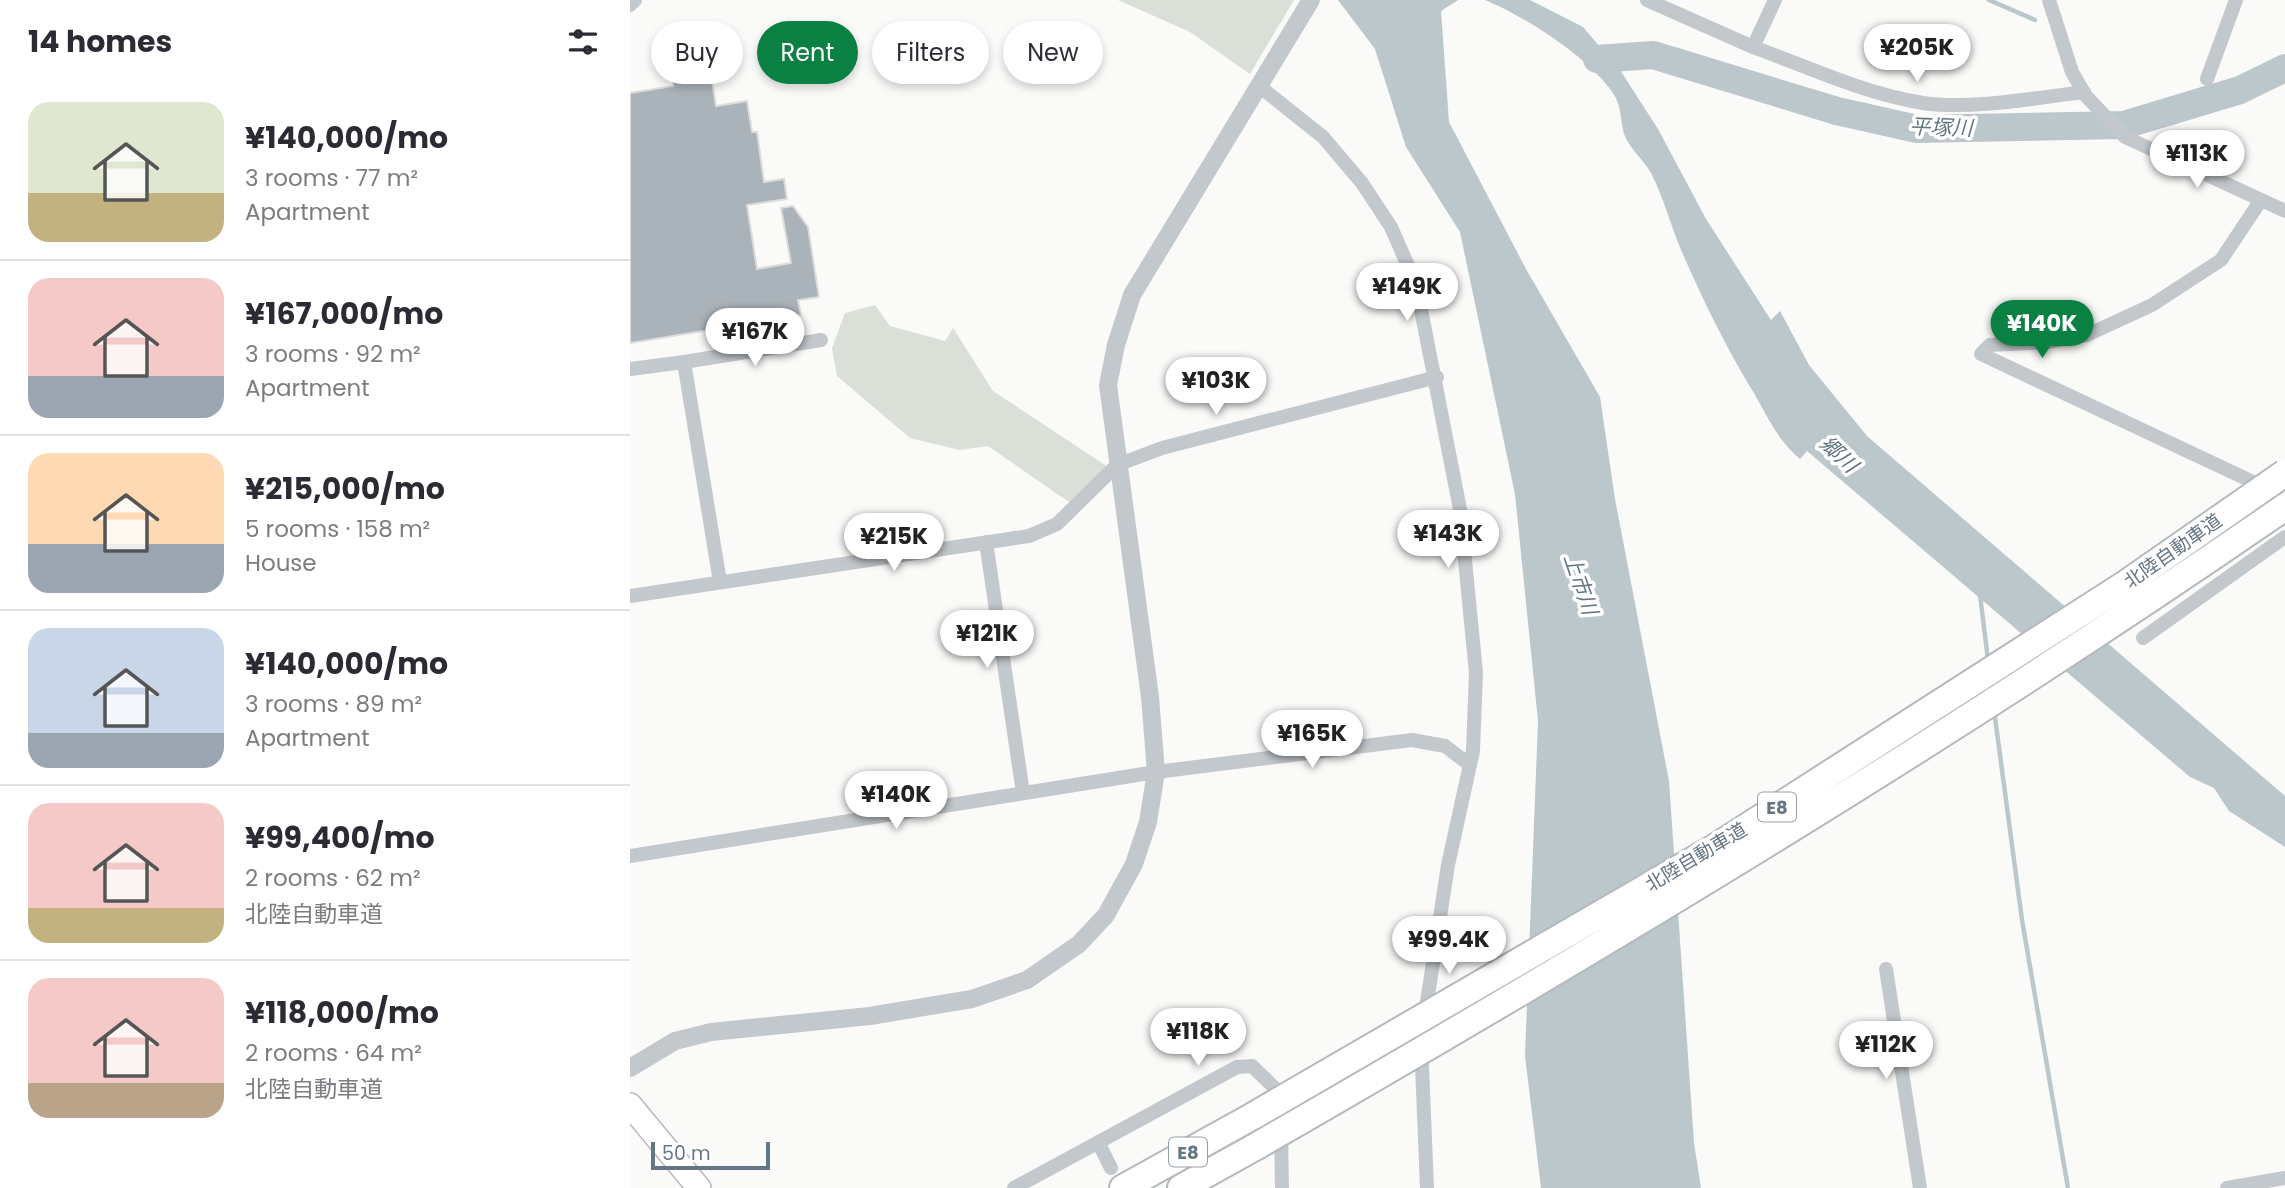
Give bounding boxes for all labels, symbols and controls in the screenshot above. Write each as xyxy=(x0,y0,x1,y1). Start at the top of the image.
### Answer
text: 14 homes xyxy=(28,20,172,63)
chip: Buy xyxy=(651,21,743,84)
chip: Rent xyxy=(757,21,858,84)
chip: Filters xyxy=(872,21,989,84)
chip: New xyxy=(1003,21,1103,84)
icon: filters xyxy=(564,23,602,61)
pin: ¥205K xyxy=(1868,24,1966,84)
text: ¥205K xyxy=(1880,31,1954,63)
water label: 平塚川 xyxy=(1909,111,1975,143)
text: ¥140,000/mo xyxy=(245,116,448,159)
icon: home xyxy=(84,130,168,214)
pin: ¥113K xyxy=(2148,130,2246,190)
text: ¥113K xyxy=(2166,137,2228,169)
text: 3 rooms · 77 m² xyxy=(245,162,418,194)
text: Apartment xyxy=(245,196,370,228)
pin: ¥149K xyxy=(1358,264,1456,323)
text: ¥149K xyxy=(1372,270,1442,302)
text: ¥167,000/mo xyxy=(245,292,443,335)
pin: ¥140K xyxy=(1993,300,2091,360)
icon: home xyxy=(84,306,168,390)
text: ¥140K xyxy=(2007,307,2077,339)
pin: ¥167K xyxy=(706,308,804,368)
text: ¥167K xyxy=(721,315,789,347)
text: 3 rooms · 92 m² xyxy=(245,338,421,370)
pin: ¥103K xyxy=(1167,358,1265,417)
text: ¥103K xyxy=(1181,364,1251,396)
text: Apartment xyxy=(245,372,370,404)
water label: 郷川 xyxy=(1814,429,1866,480)
text: ¥215,000/mo xyxy=(245,467,445,510)
icon: home xyxy=(84,481,168,565)
street label: 北陸自動車道 xyxy=(2119,507,2227,595)
pin: ¥143K xyxy=(1399,510,1497,570)
text: 5 rooms · 158 m² xyxy=(245,513,430,545)
pin: ¥215K xyxy=(845,514,943,573)
text: ¥143K xyxy=(1413,517,1483,549)
text: ¥215K xyxy=(860,520,928,552)
text: House xyxy=(245,547,317,579)
water label: 上市川 xyxy=(1557,549,1606,620)
pin: ¥121K xyxy=(938,610,1036,670)
text: ¥121K xyxy=(956,617,1018,649)
text: ¥140,000/mo xyxy=(245,642,448,685)
icon: home xyxy=(84,656,168,740)
text: 3 rooms · 89 m² xyxy=(245,688,422,720)
pin: ¥165K xyxy=(1263,710,1361,770)
text: ¥165K xyxy=(1277,717,1347,749)
text: Apartment xyxy=(245,722,370,754)
pin: ¥140K xyxy=(847,772,945,831)
text: ¥140K xyxy=(861,778,931,810)
road number: E8 xyxy=(1758,792,1796,822)
text: ¥99,400/mo xyxy=(245,816,435,859)
street label: 北陸自動車道 xyxy=(1640,816,1752,898)
icon: home xyxy=(84,831,168,915)
text: 2 rooms · 62 m² xyxy=(245,862,421,894)
text: 北陸自動車道 xyxy=(245,898,383,930)
pin: ¥99.4K xyxy=(1392,916,1506,976)
text: ¥99.4K xyxy=(1408,923,1490,955)
text: ¥118,000/mo xyxy=(245,991,439,1034)
icon: home xyxy=(84,1006,168,1090)
pin: ¥118K xyxy=(1149,1009,1247,1068)
text: ¥118K xyxy=(1166,1015,1230,1047)
pin: ¥112K xyxy=(1837,1021,1935,1081)
text: ¥112K xyxy=(1855,1028,1917,1060)
text: 2 rooms · 64 m² xyxy=(245,1037,422,1069)
text: 北陸自動車道 xyxy=(245,1073,383,1105)
road number: E8 xyxy=(1169,1138,1207,1167)
scale bar xyxy=(651,1139,770,1171)
text: 50 m xyxy=(662,1140,711,1167)

